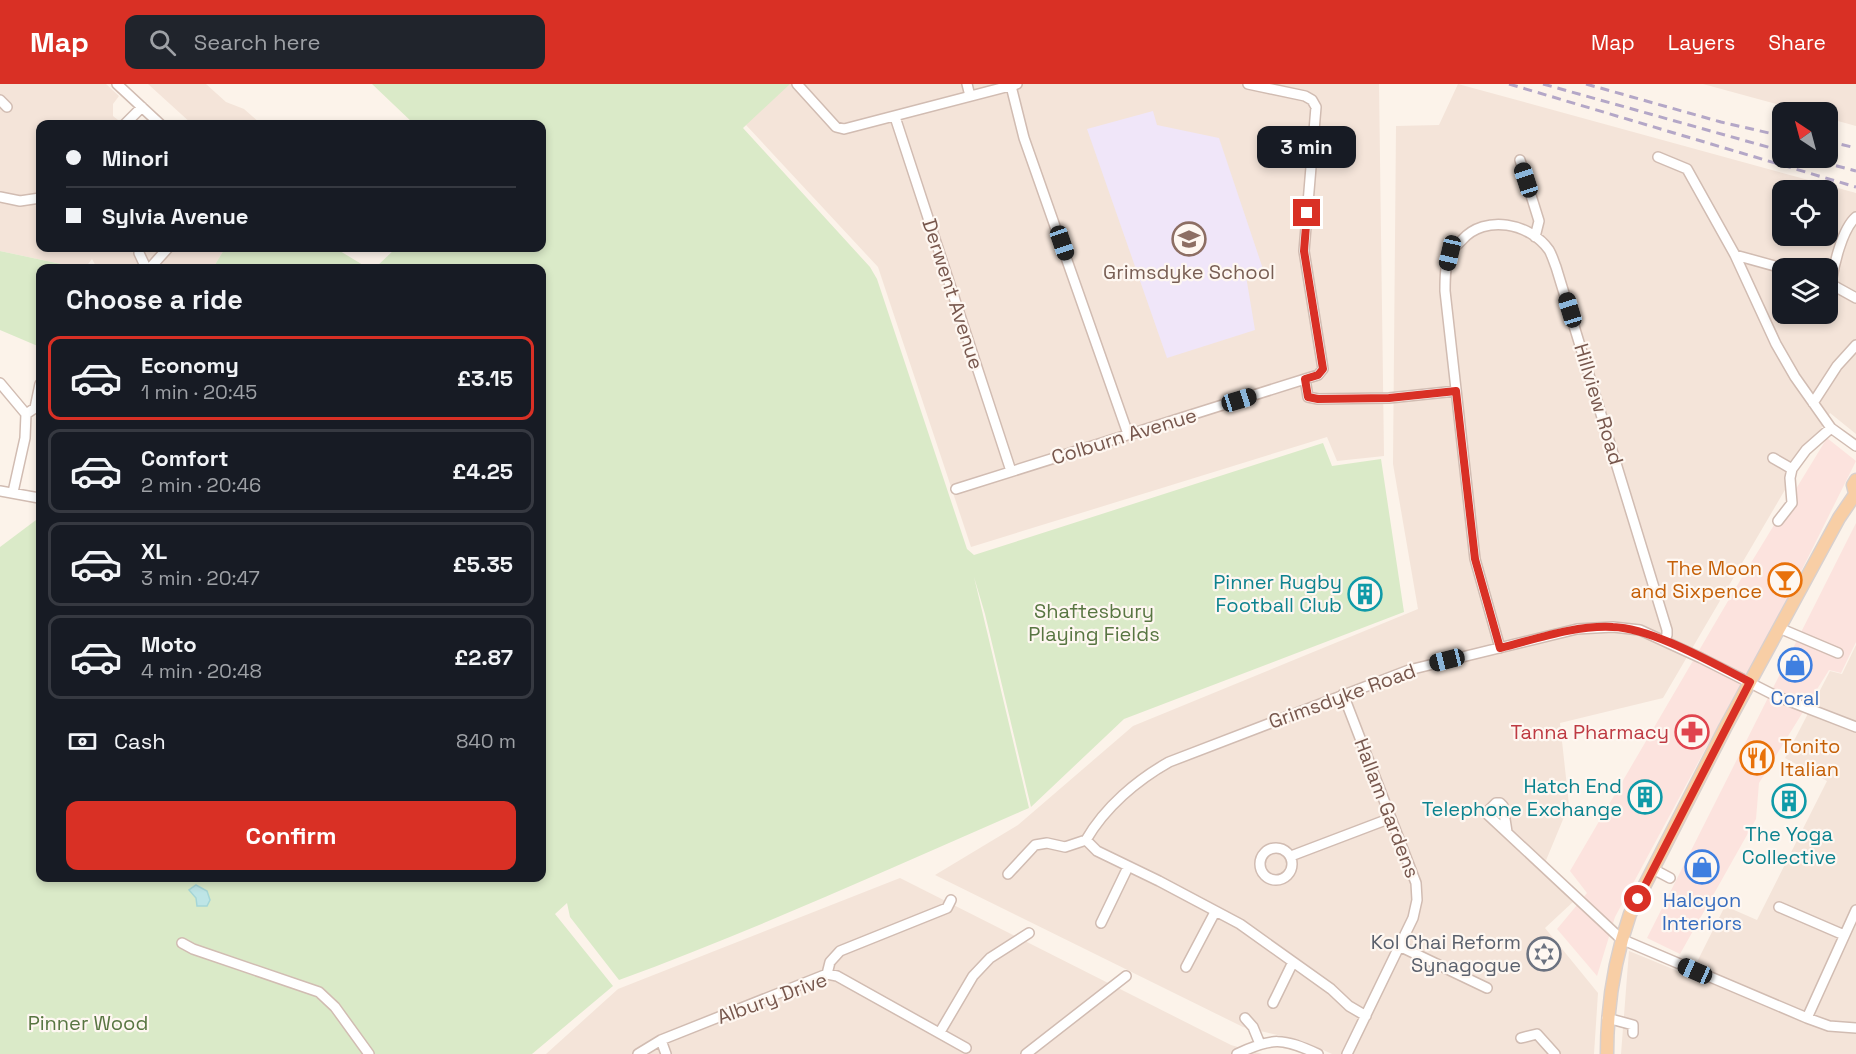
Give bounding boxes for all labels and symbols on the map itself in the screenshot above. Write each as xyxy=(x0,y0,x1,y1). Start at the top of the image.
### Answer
north arrow xyxy=(1772,102,1838,168)
callout: 3 min xyxy=(1258,126,1356,168)
car xyxy=(1512,160,1540,200)
route end xyxy=(1293,199,1320,226)
street label: Derwent Avenue xyxy=(916,215,990,373)
school or university icon: Grimsdyke School xyxy=(1171,221,1207,257)
car xyxy=(1048,223,1076,263)
car xyxy=(1437,233,1463,273)
place label: Grimsdyke School xyxy=(1103,259,1275,285)
car xyxy=(1556,290,1584,330)
street label: Hillview Road xyxy=(1568,340,1630,468)
car xyxy=(1219,386,1259,414)
street label: Colburn Avenue xyxy=(1048,402,1200,470)
place label: The Moon and Sixpence xyxy=(1630,555,1762,604)
bar icon: The Moon and Sixpence xyxy=(1767,562,1803,598)
place label: Pinner Rugby Football Club xyxy=(1213,569,1342,618)
building icon: Pinner Rugby Football Club xyxy=(1347,576,1383,612)
park label: Shaftesbury Playing Fields xyxy=(1028,598,1160,647)
car xyxy=(1427,647,1467,673)
shop icon: Coral xyxy=(1777,647,1813,683)
street label: Grimsdyke Road xyxy=(1265,657,1419,735)
place label: Coral xyxy=(1771,685,1819,711)
pharmacy icon: Tanna Pharmacy xyxy=(1674,714,1710,750)
place label: Tanna Pharmacy xyxy=(1510,719,1669,745)
place label: Tonito Italian xyxy=(1780,733,1840,782)
street label: Hallam Gardens xyxy=(1348,734,1426,882)
restaurant icon: Tonito Italian xyxy=(1739,740,1775,776)
place label: Hatch End Telephone Exchange xyxy=(1422,773,1622,822)
building icon: Hatch End Telephone Exchange xyxy=(1627,779,1663,815)
building icon: The Yoga Collective xyxy=(1771,783,1807,819)
place label: The Yoga Collective xyxy=(1742,821,1836,870)
shop icon: Halcyon Interiors xyxy=(1684,849,1720,885)
route start xyxy=(1624,885,1651,912)
place label: Halcyon Interiors xyxy=(1662,887,1742,936)
place label: Kol Chai Reform Synagogue xyxy=(1371,929,1521,978)
synagogue icon: Kol Chai Reform Synagogue xyxy=(1526,936,1562,972)
car xyxy=(1675,955,1715,987)
street label: Albury Drive xyxy=(713,966,831,1030)
park label: Pinner Wood xyxy=(28,1010,148,1036)

